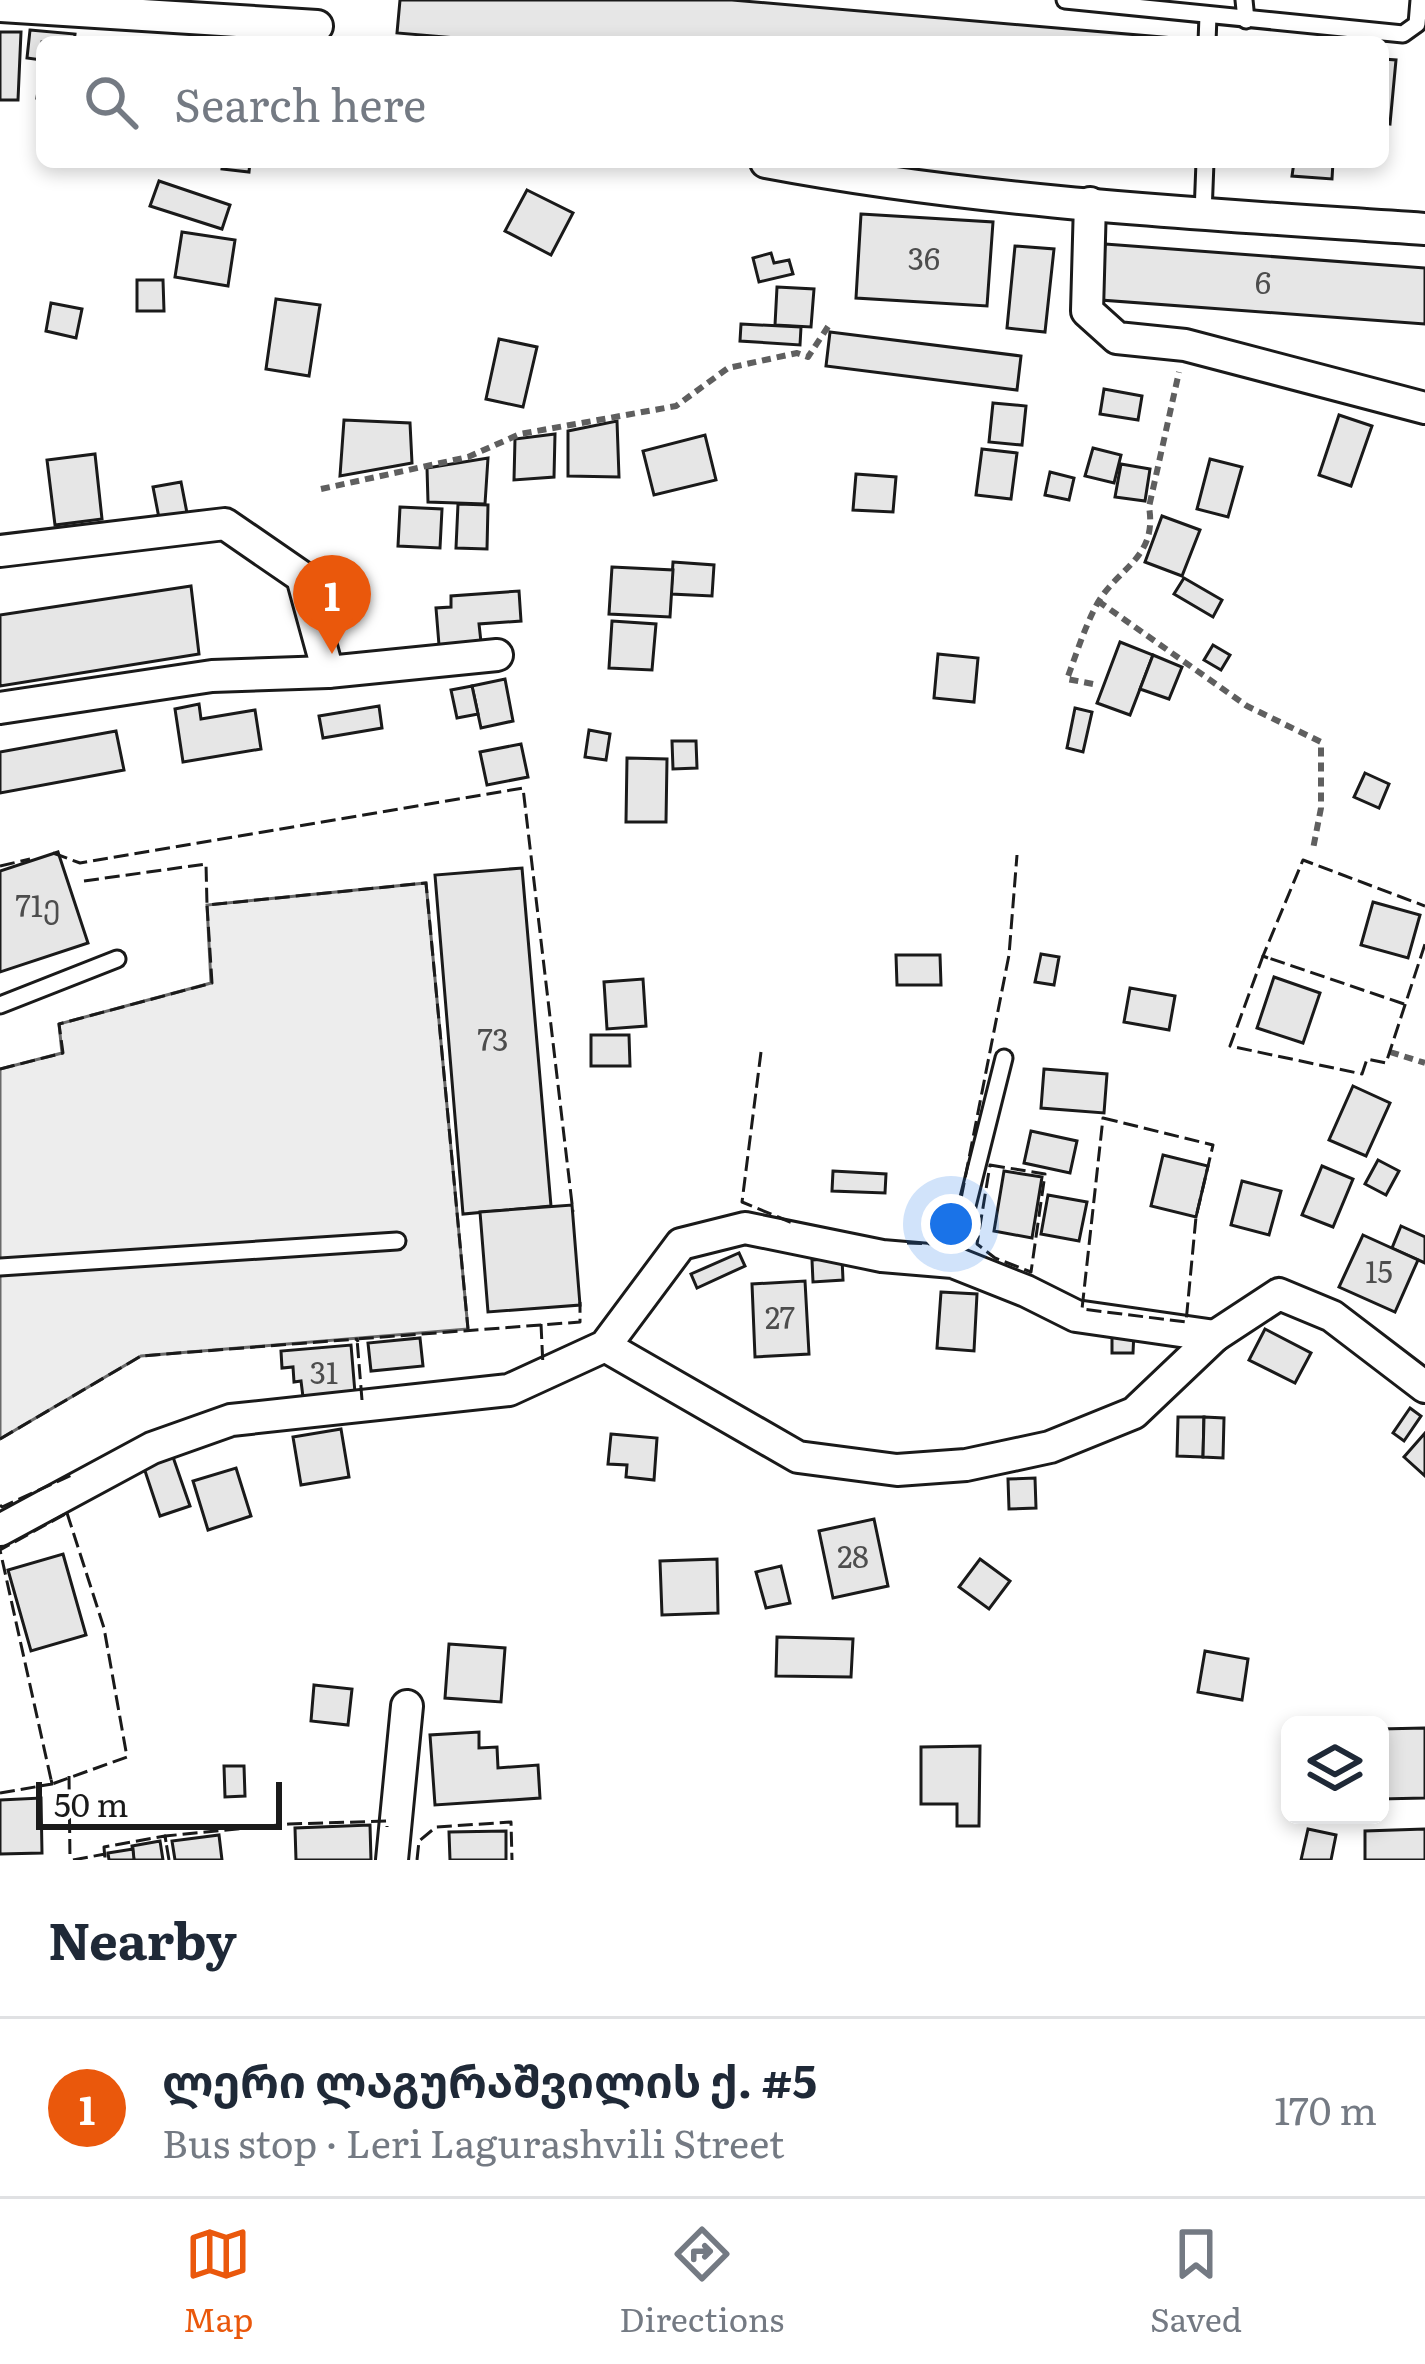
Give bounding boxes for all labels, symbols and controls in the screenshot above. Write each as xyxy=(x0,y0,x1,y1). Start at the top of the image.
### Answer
search box xyxy=(36,36,1389,168)
icon: search xyxy=(78,69,144,135)
text: Search here xyxy=(174,69,426,136)
house number: 36 xyxy=(908,235,940,279)
house number: 6 xyxy=(1255,259,1271,303)
pin: 1 xyxy=(293,555,371,654)
house number: 71ე xyxy=(15,882,61,926)
house number: 73 xyxy=(477,1016,509,1060)
your location xyxy=(921,1194,981,1254)
house number: 15 xyxy=(1365,1248,1393,1292)
house number: 27 xyxy=(765,1294,795,1338)
house number: 31 xyxy=(310,1349,338,1393)
house number: 28 xyxy=(837,1533,869,1577)
map controls xyxy=(1281,1716,1389,1824)
button: layers xyxy=(1281,1716,1389,1824)
scale bar xyxy=(36,1776,282,1829)
text: 50 m xyxy=(54,1778,128,1827)
text: Nearby xyxy=(48,1900,237,1976)
text: ლერი ლაგურაშვილის ქ. #5 xyxy=(162,2045,817,2112)
text: 1 xyxy=(79,2079,95,2137)
text: 170 m xyxy=(1274,2079,1377,2137)
text: Bus stop · Leri Lagurashvili Street xyxy=(162,2112,785,2170)
tab: Map xyxy=(183,2221,253,2342)
tab: Directions xyxy=(619,2221,784,2342)
tab: Saved xyxy=(1150,2221,1242,2342)

